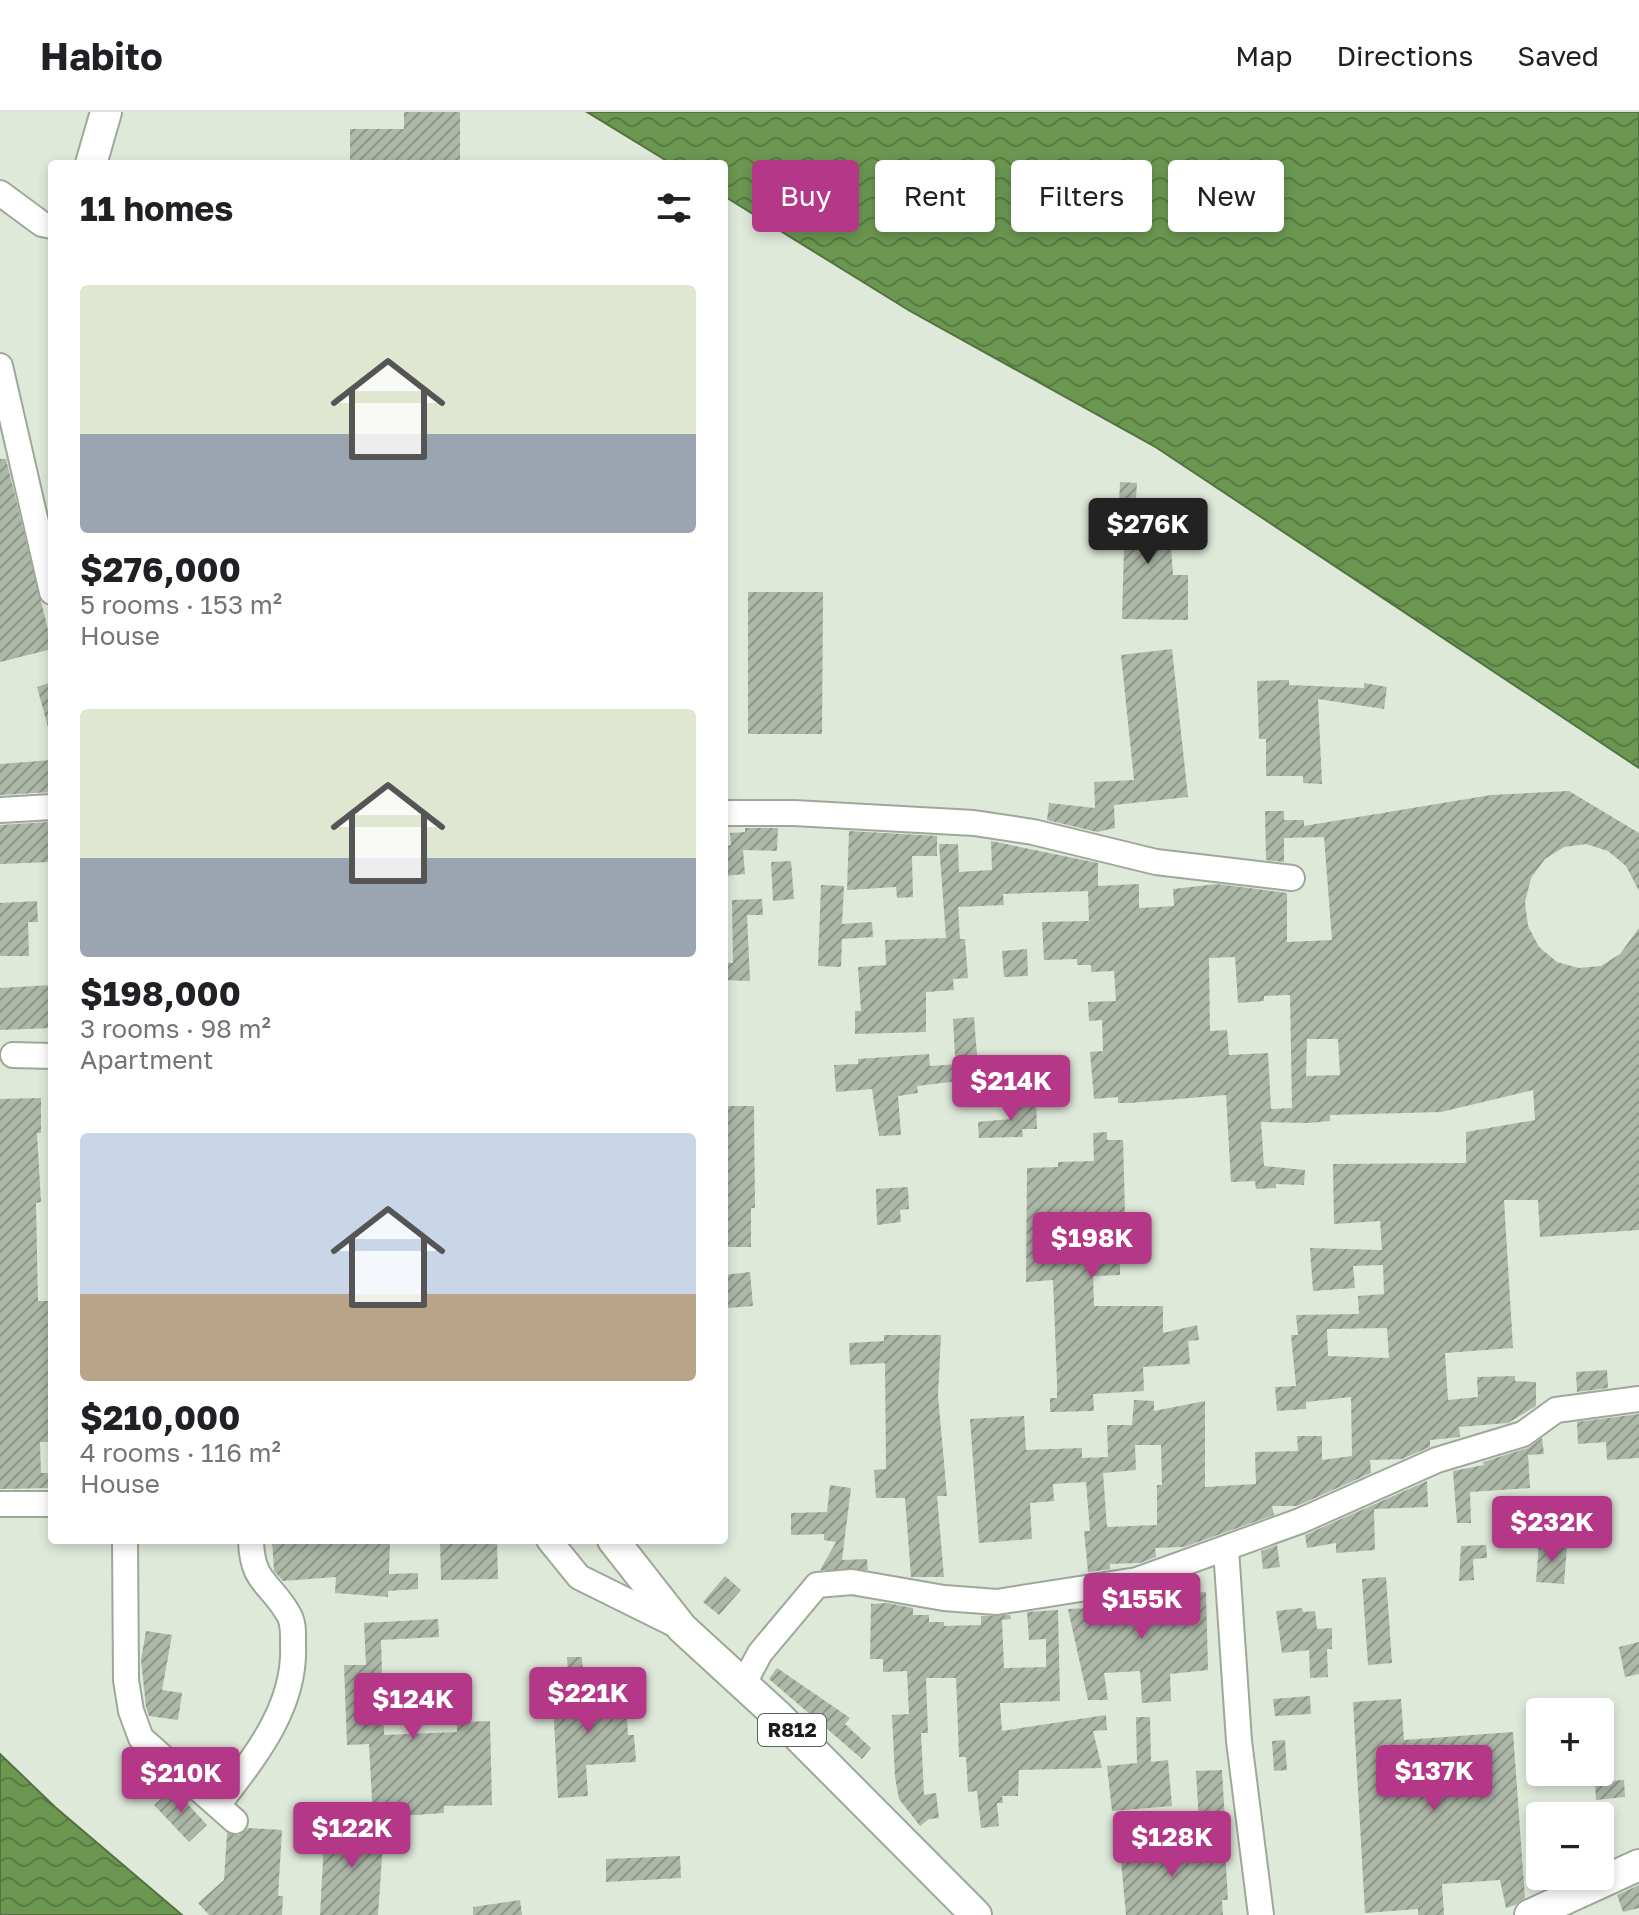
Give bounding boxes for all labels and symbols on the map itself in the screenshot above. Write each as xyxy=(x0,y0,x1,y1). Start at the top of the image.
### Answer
pin: $276K xyxy=(1092,498,1204,566)
pin: $214K xyxy=(955,1055,1067,1123)
pin: $198K xyxy=(1036,1212,1148,1280)
pin: $232K xyxy=(1496,1496,1608,1564)
pin: $155K xyxy=(1086,1573,1198,1641)
pin: $221K xyxy=(532,1667,644,1735)
pin: $124K xyxy=(357,1673,469,1741)
road number: R812 xyxy=(758,1714,826,1746)
pin: $137K xyxy=(1378,1745,1490,1813)
pin: $210K xyxy=(125,1747,237,1815)
pin: $122K xyxy=(296,1802,408,1870)
pin: $128K xyxy=(1116,1811,1228,1879)

